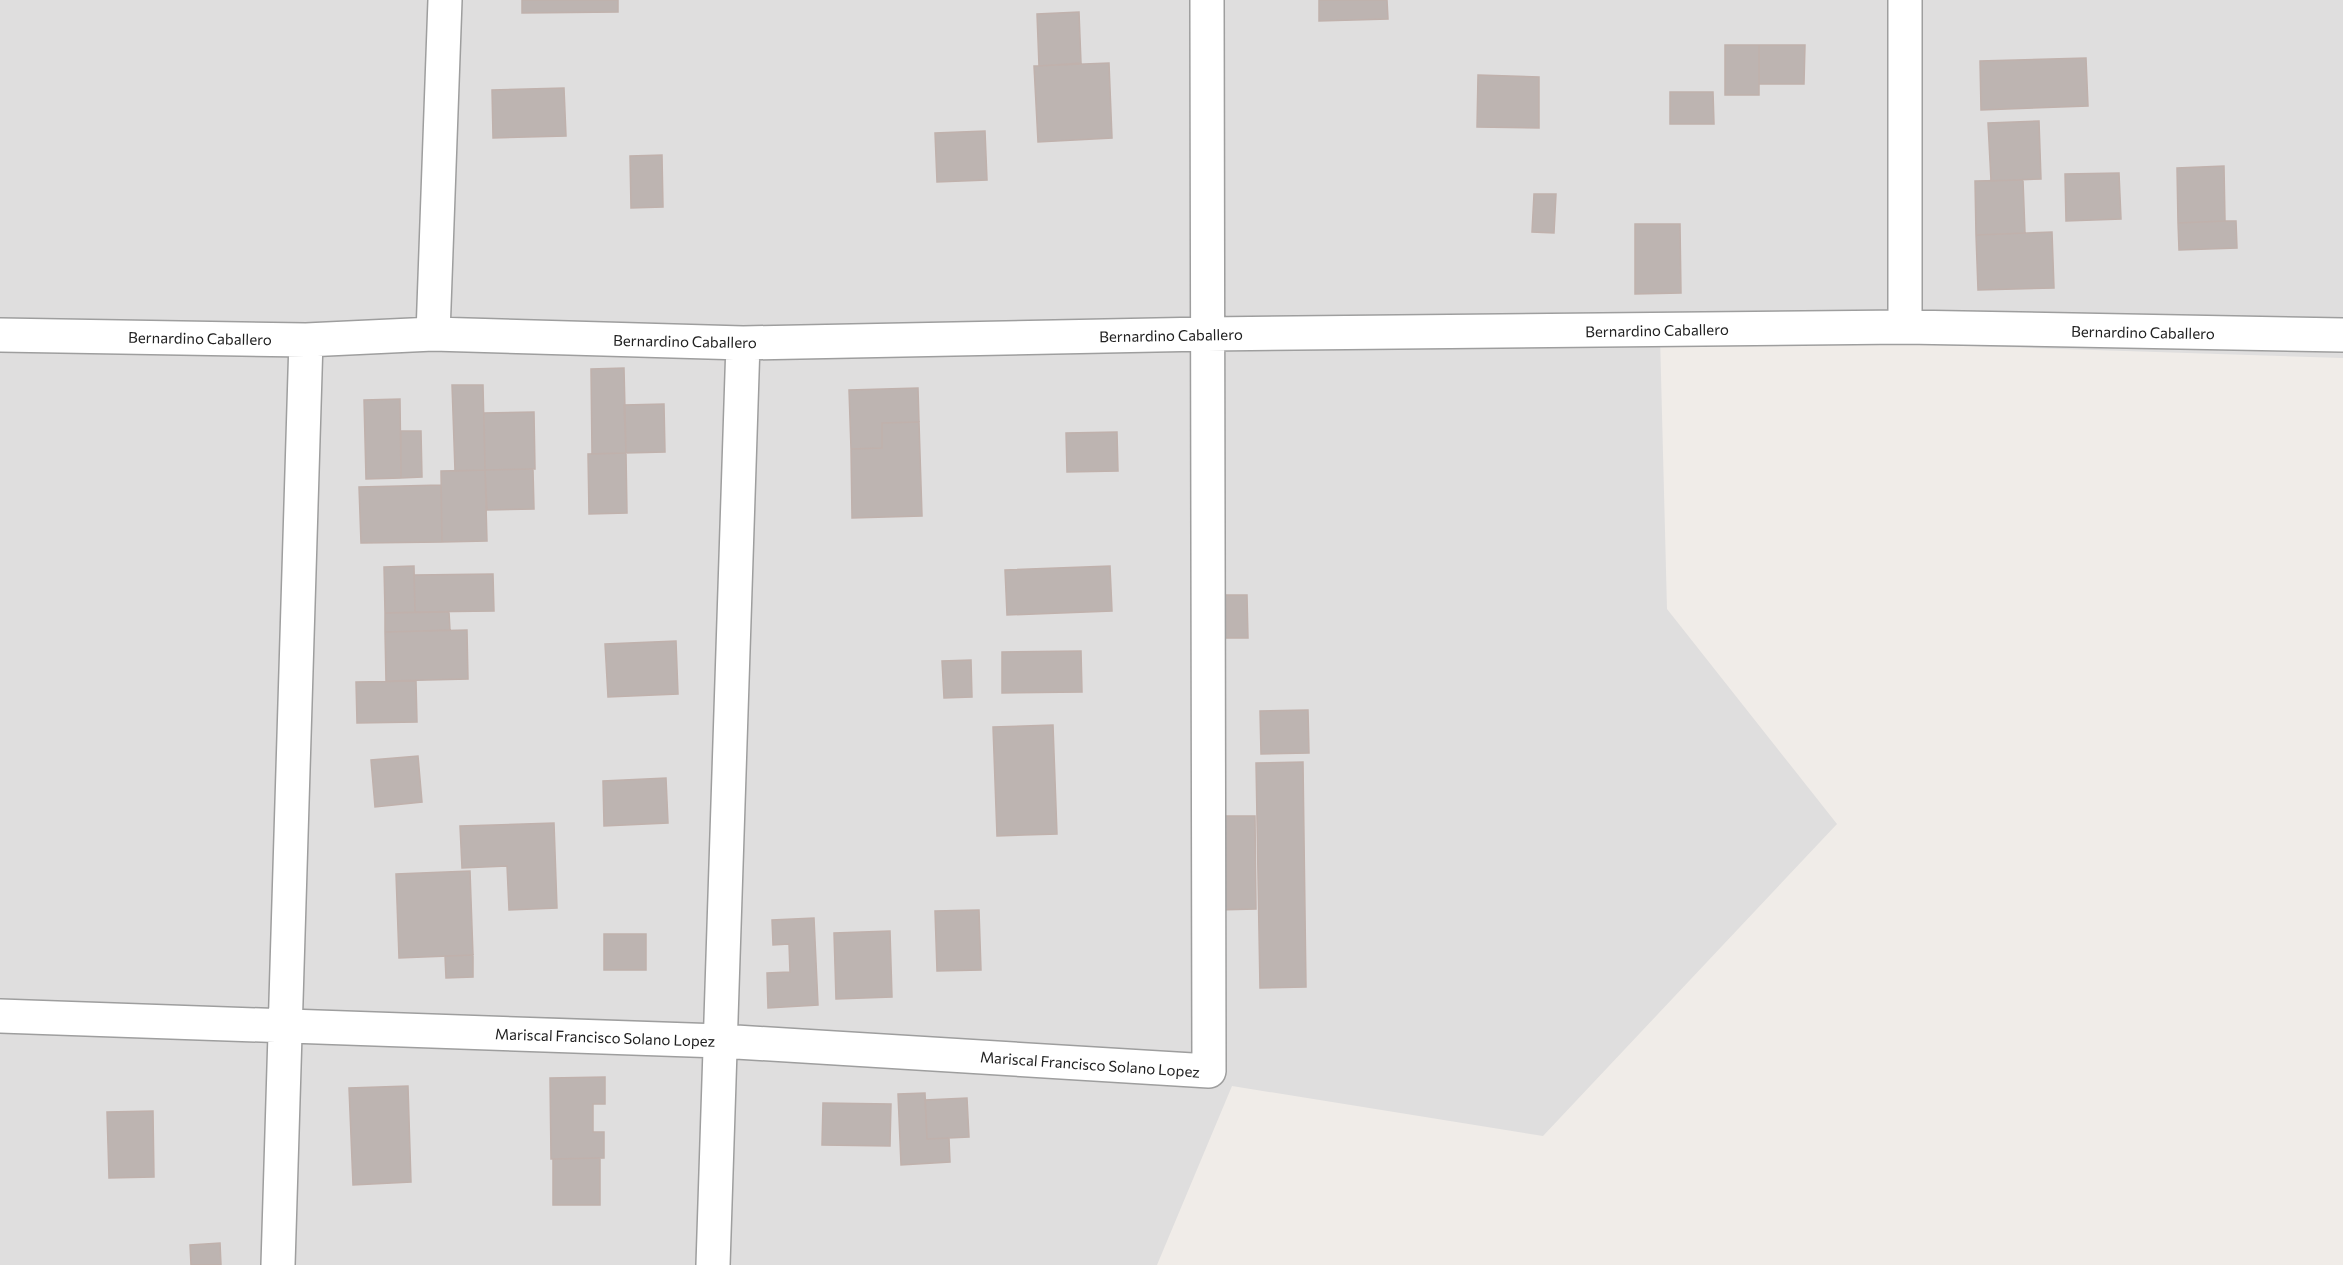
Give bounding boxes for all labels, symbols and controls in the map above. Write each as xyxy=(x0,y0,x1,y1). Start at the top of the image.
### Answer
street label: Bernardino Caballero xyxy=(1585,320,1729,340)
street label: Bernardino Caballero xyxy=(2071,322,2215,342)
street label: Bernardino Caballero xyxy=(1099,325,1243,345)
street label: Bernardino Caballero xyxy=(128,328,272,348)
street label: Bernardino Caballero xyxy=(613,331,757,351)
street label: Mariscal Francisco Solano Lopez xyxy=(495,1024,715,1050)
street label: Mariscal Francisco Solano Lopez xyxy=(979,1047,1201,1081)

